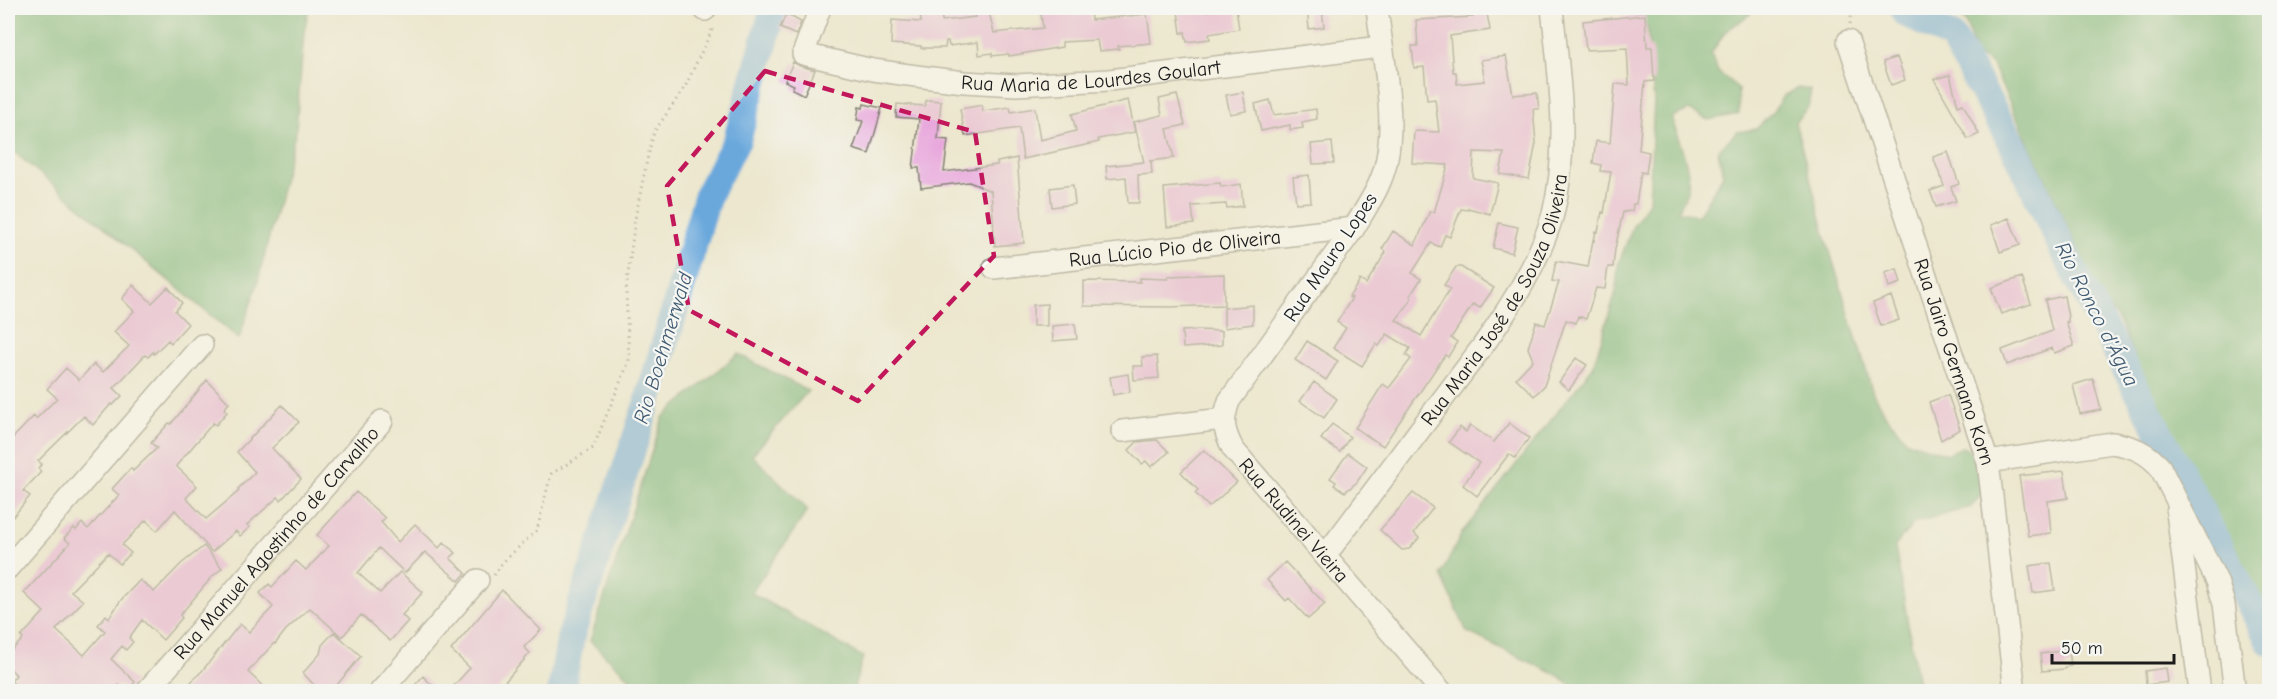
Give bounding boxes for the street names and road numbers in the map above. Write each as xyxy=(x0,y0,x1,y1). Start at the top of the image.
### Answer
street label: Rua Maria de Lourdes Goulart xyxy=(961,55,1223,97)
street label: Rua Maria José de Souza Oliveira xyxy=(1416,173,1572,430)
street label: Rua Mauro Lopes xyxy=(1279,188,1382,326)
street label: Rua Lúcio Pio de Oliveira xyxy=(1068,225,1282,272)
street label: Rua Jairo Germano Korn xyxy=(1909,256,1999,468)
street label: Rua Manuel Agostinho de Carvalho xyxy=(169,422,384,664)
street label: Rua Rudinei Vieira xyxy=(1234,453,1353,587)

